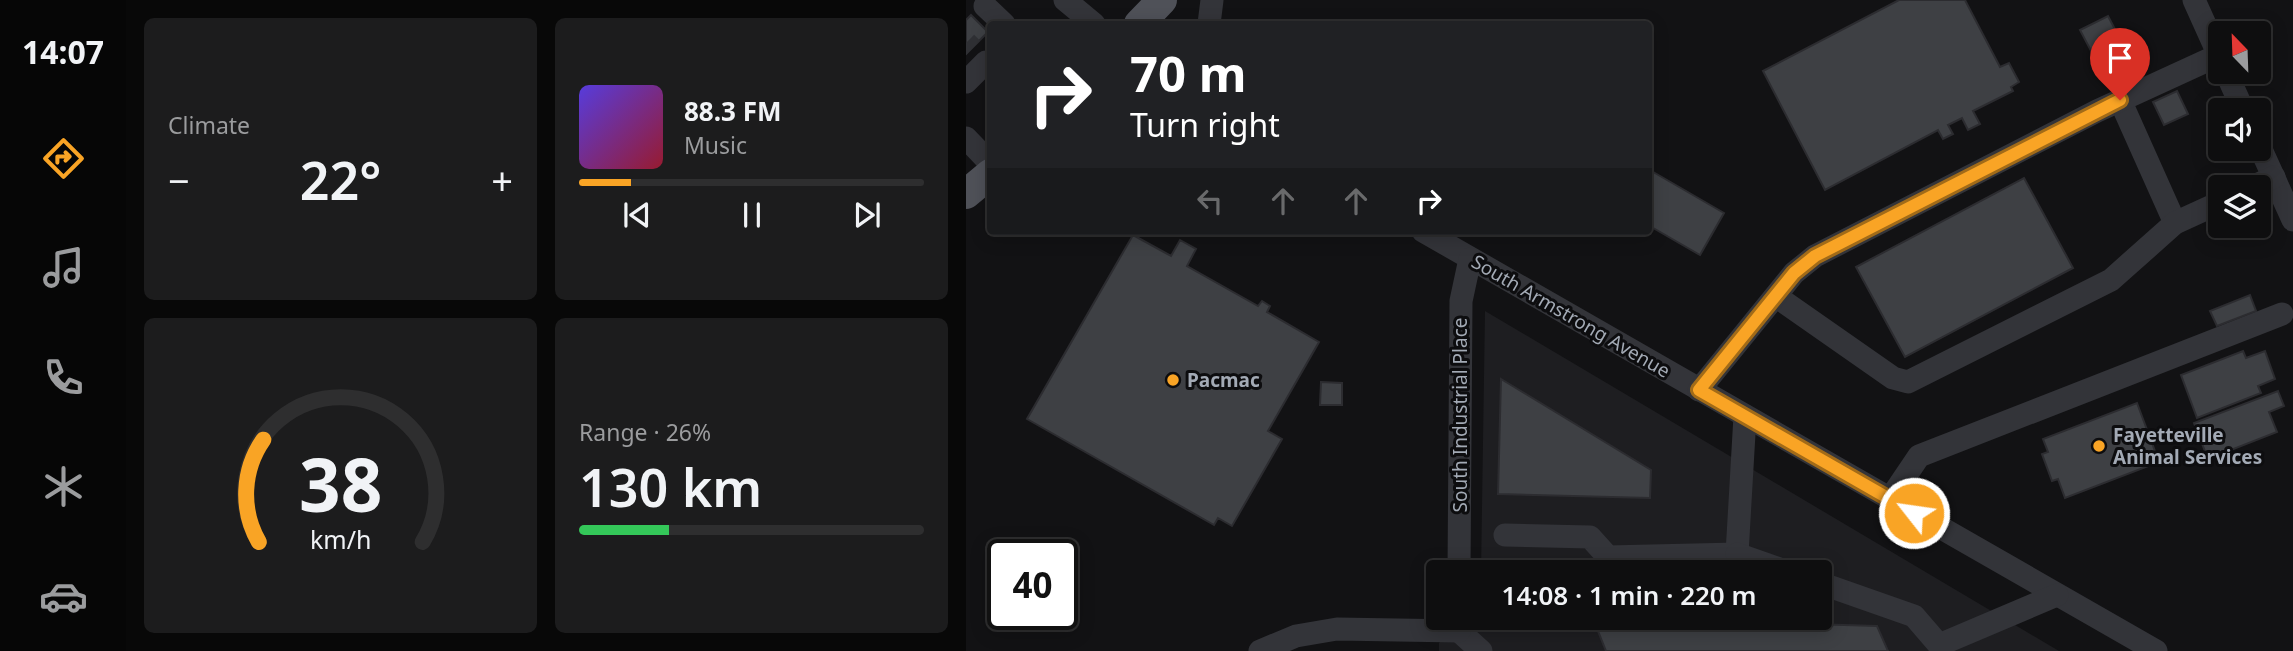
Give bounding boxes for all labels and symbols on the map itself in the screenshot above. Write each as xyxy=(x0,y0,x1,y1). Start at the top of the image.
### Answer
north arrow xyxy=(2208,21,2272,84)
pin xyxy=(2090,28,2150,100)
street label: South Armstrong Avenue xyxy=(1467,248,1675,384)
street label: South Industrial Place xyxy=(1447,318,1473,512)
place label: Pacmac xyxy=(1187,367,1260,393)
marker: Pacmac xyxy=(1165,372,1181,388)
place label: Fayetteville Animal Services xyxy=(2113,422,2262,470)
marker: Fayetteville Animal Services xyxy=(2091,438,2107,454)
position arrow xyxy=(1877,476,1951,550)
speed limit sign: 40 xyxy=(987,539,1078,630)

